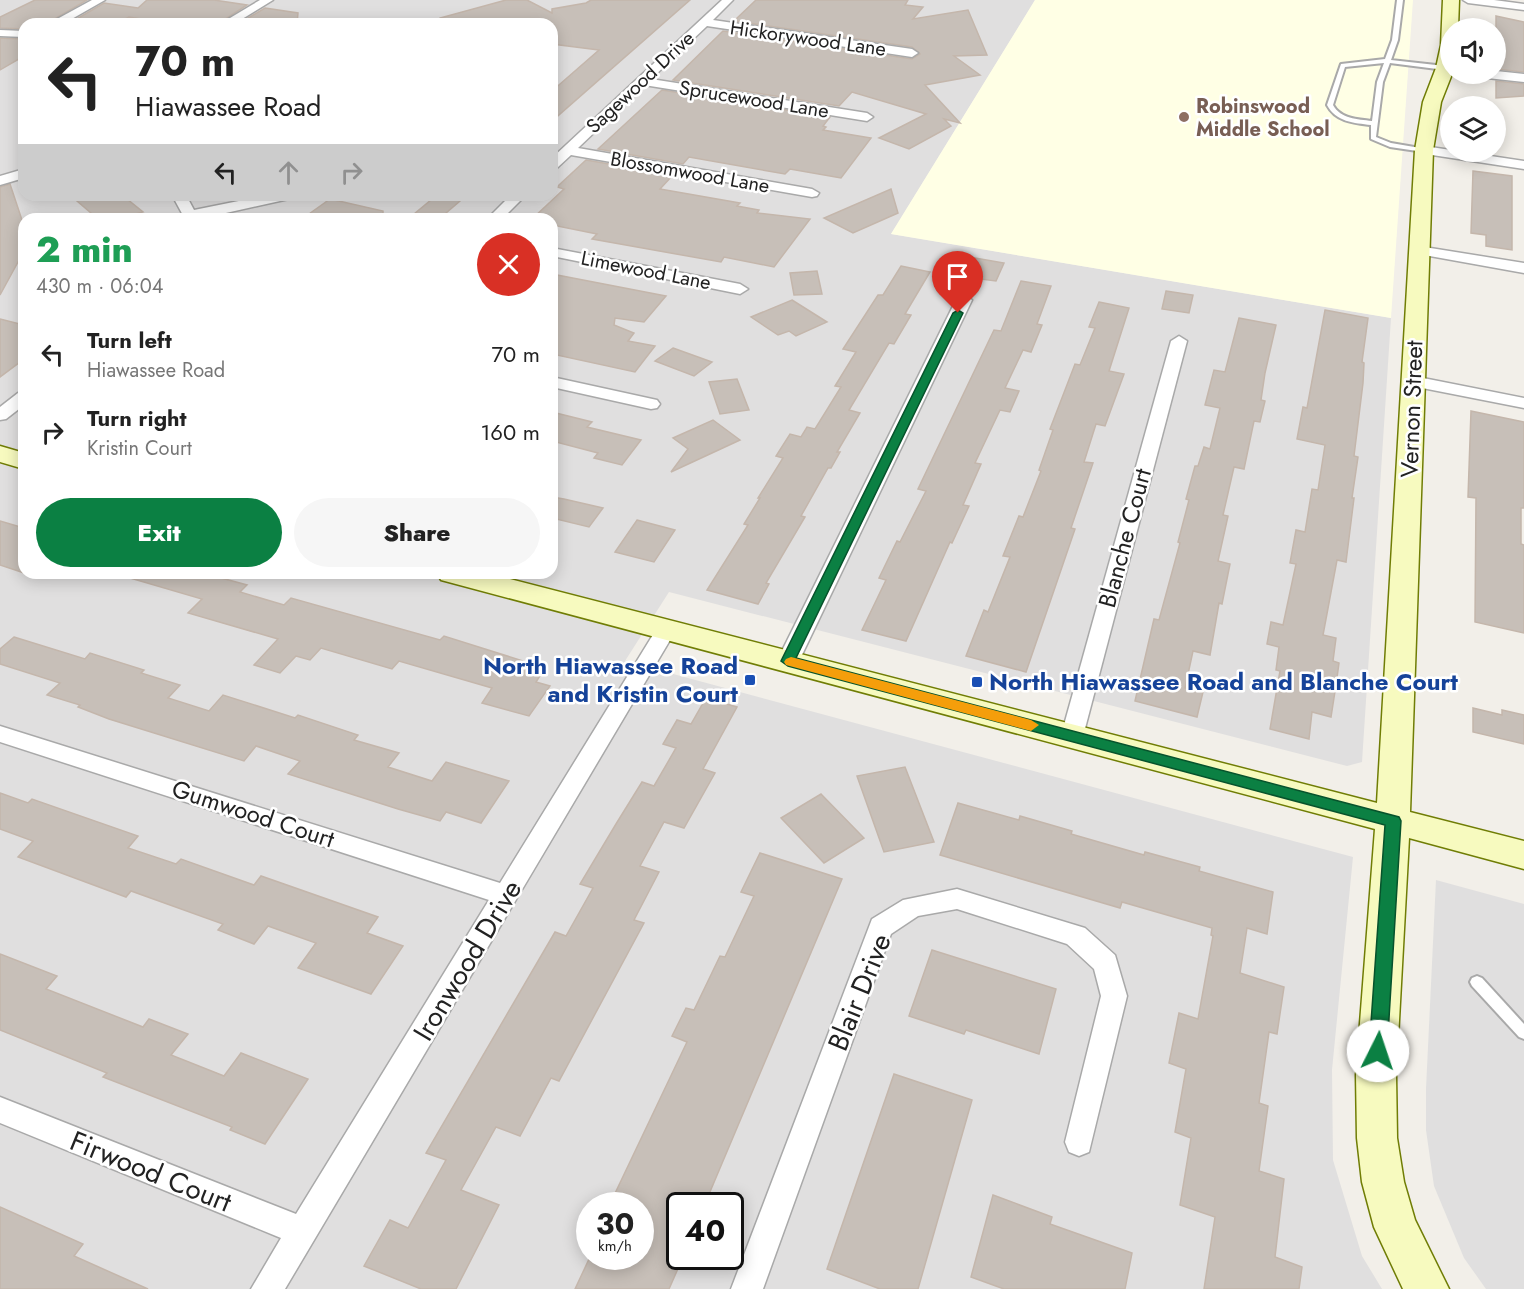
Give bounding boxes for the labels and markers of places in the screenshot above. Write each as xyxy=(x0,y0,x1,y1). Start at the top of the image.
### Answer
place label: Robinswood Middle School xyxy=(1196,92,1330,144)
marker: Robinswood Middle School xyxy=(1177,110,1191,124)
pin xyxy=(932,251,983,313)
place label: North Hiawassee Road and Kristin Court xyxy=(483,648,738,711)
place label: North Hiawassee Road and Blanche Court xyxy=(989,664,1458,699)
marker: North Hiawassee Road and Kristin Court xyxy=(743,673,757,687)
marker: North Hiawassee Road and Blanche Court xyxy=(970,675,984,689)

